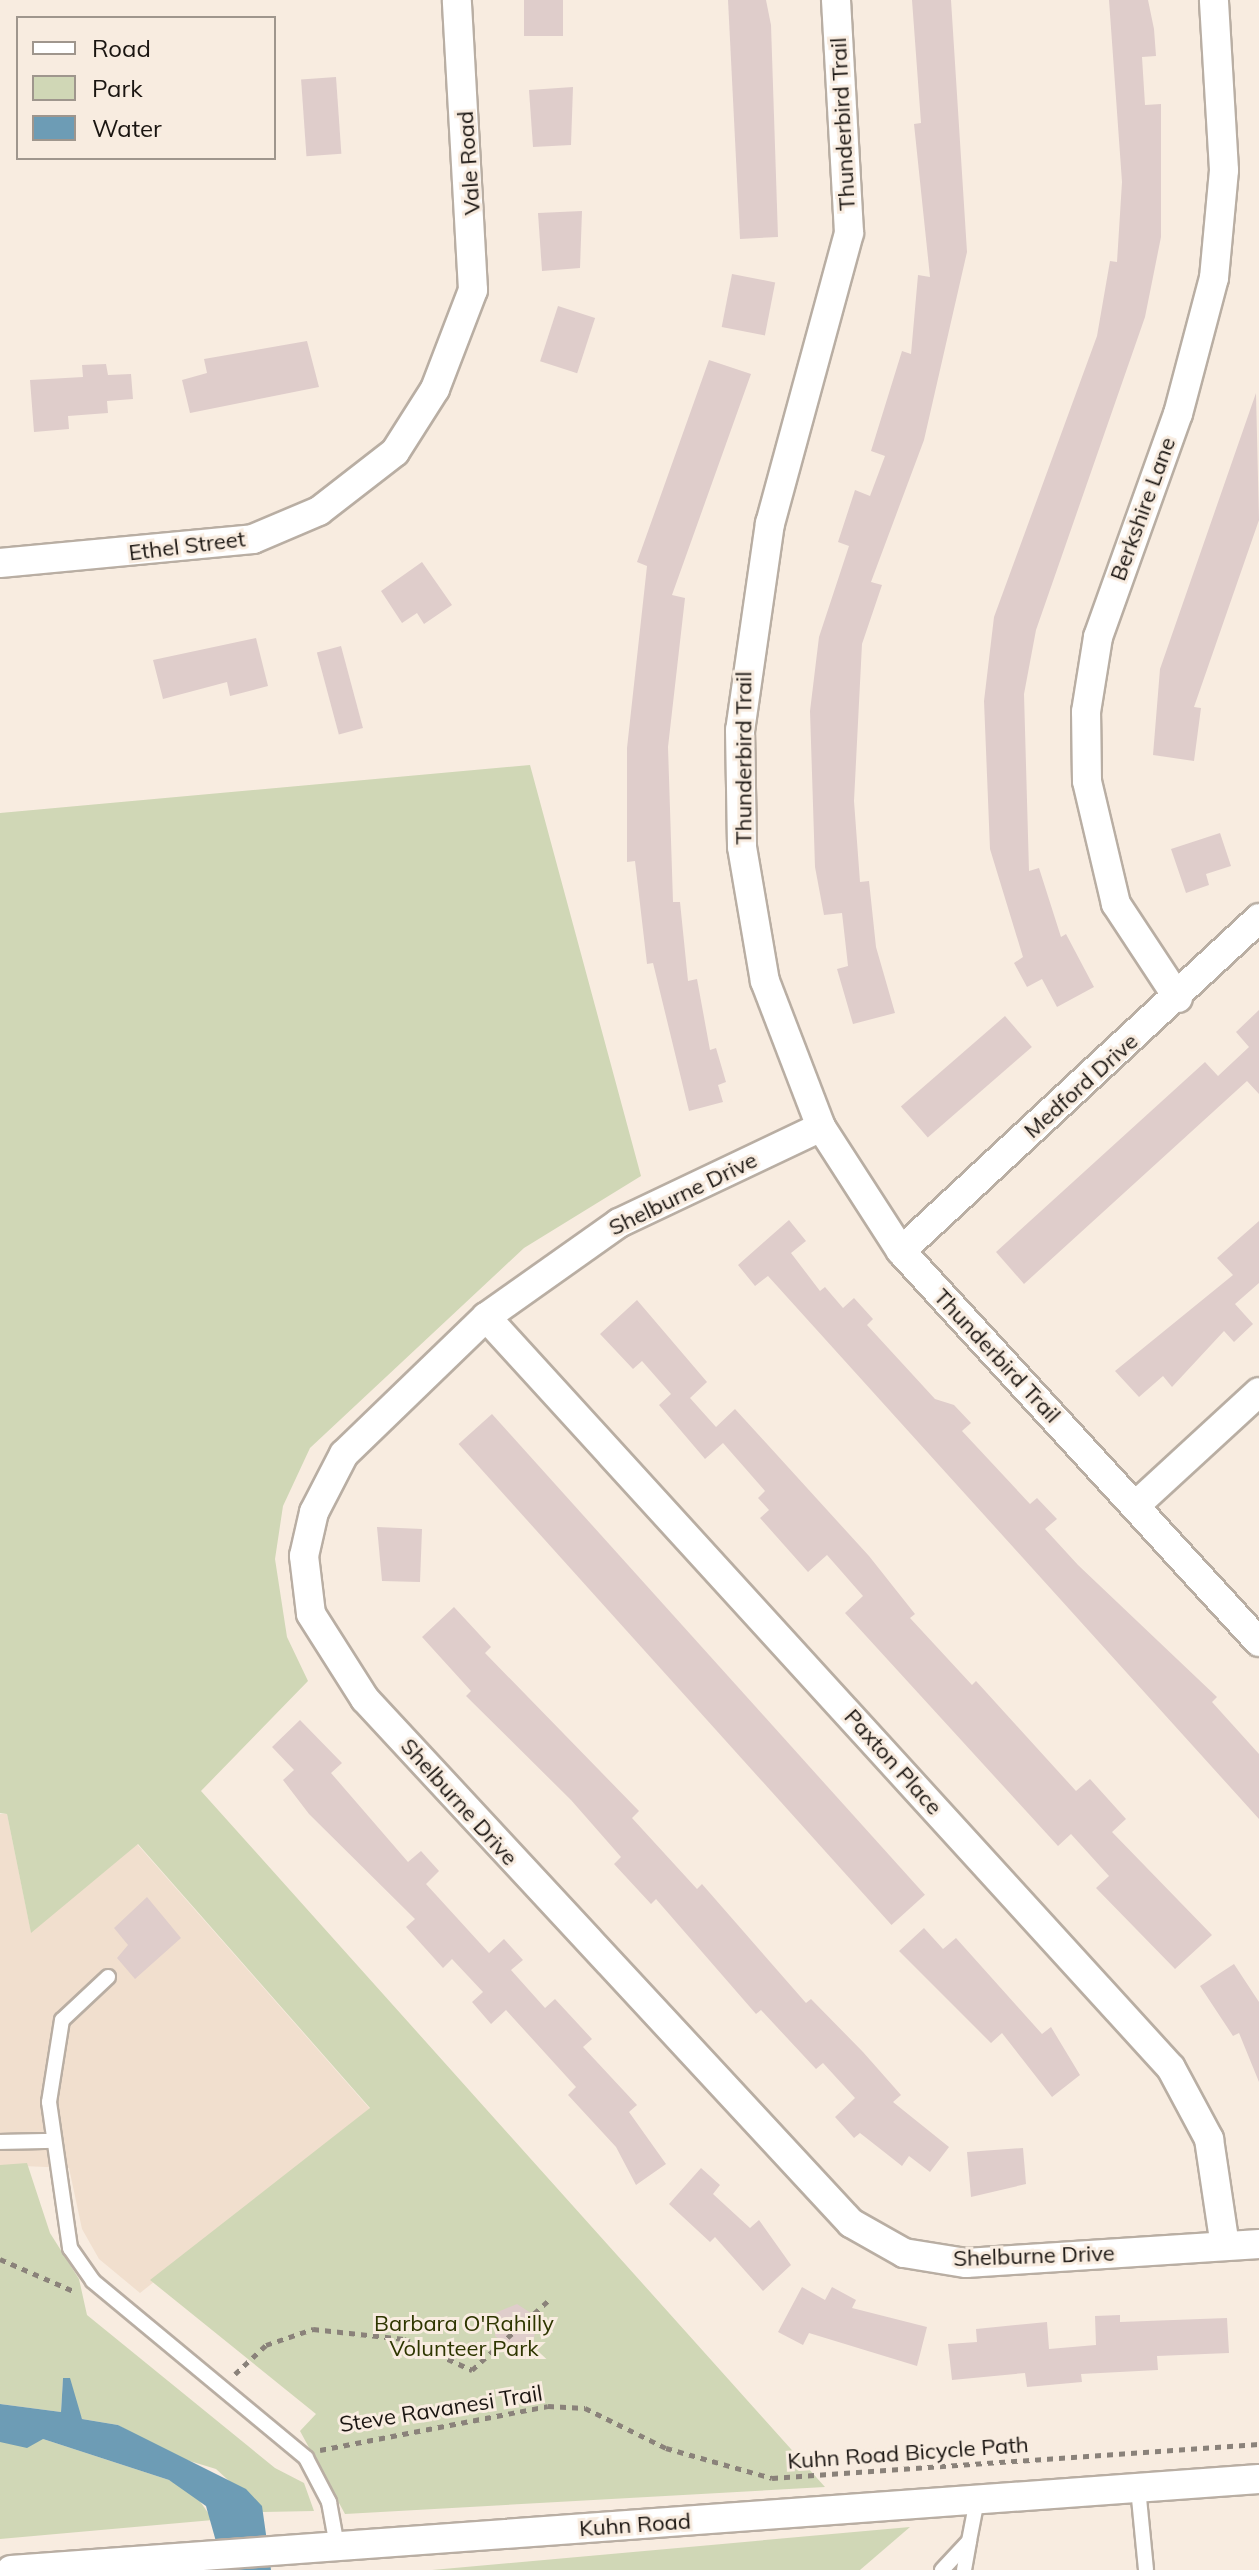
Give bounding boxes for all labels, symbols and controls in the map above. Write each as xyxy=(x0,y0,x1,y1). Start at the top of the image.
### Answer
legend xyxy=(16,16,276,160)
text: Road xyxy=(92,33,151,63)
street label: Thunderbird Trail xyxy=(825,37,861,211)
text: Park xyxy=(92,73,143,103)
street label: Vale Road xyxy=(452,110,486,216)
text: Water xyxy=(92,113,162,143)
street label: Berkshire Lane xyxy=(1105,434,1181,584)
street label: Ethel Street xyxy=(127,526,247,566)
street label: Thunderbird Trail xyxy=(731,671,757,845)
street label: Medford Drive xyxy=(1019,1028,1143,1144)
street label: Shelburne Drive xyxy=(605,1147,761,1241)
street label: Thunderbird Trail xyxy=(928,1284,1066,1428)
street label: Paxton Place xyxy=(839,1704,947,1820)
street label: Shelburne Drive xyxy=(395,1733,523,1871)
street label: Shelburne Drive xyxy=(953,2240,1115,2272)
park label: Barbara O'Rahilly Volunteer Park xyxy=(374,2310,554,2362)
street label: Steve Ravanesi Trail xyxy=(338,2380,544,2438)
street label: Kuhn Road Bicycle Path xyxy=(787,2431,1029,2475)
street label: Kuhn Road xyxy=(578,2508,692,2542)

